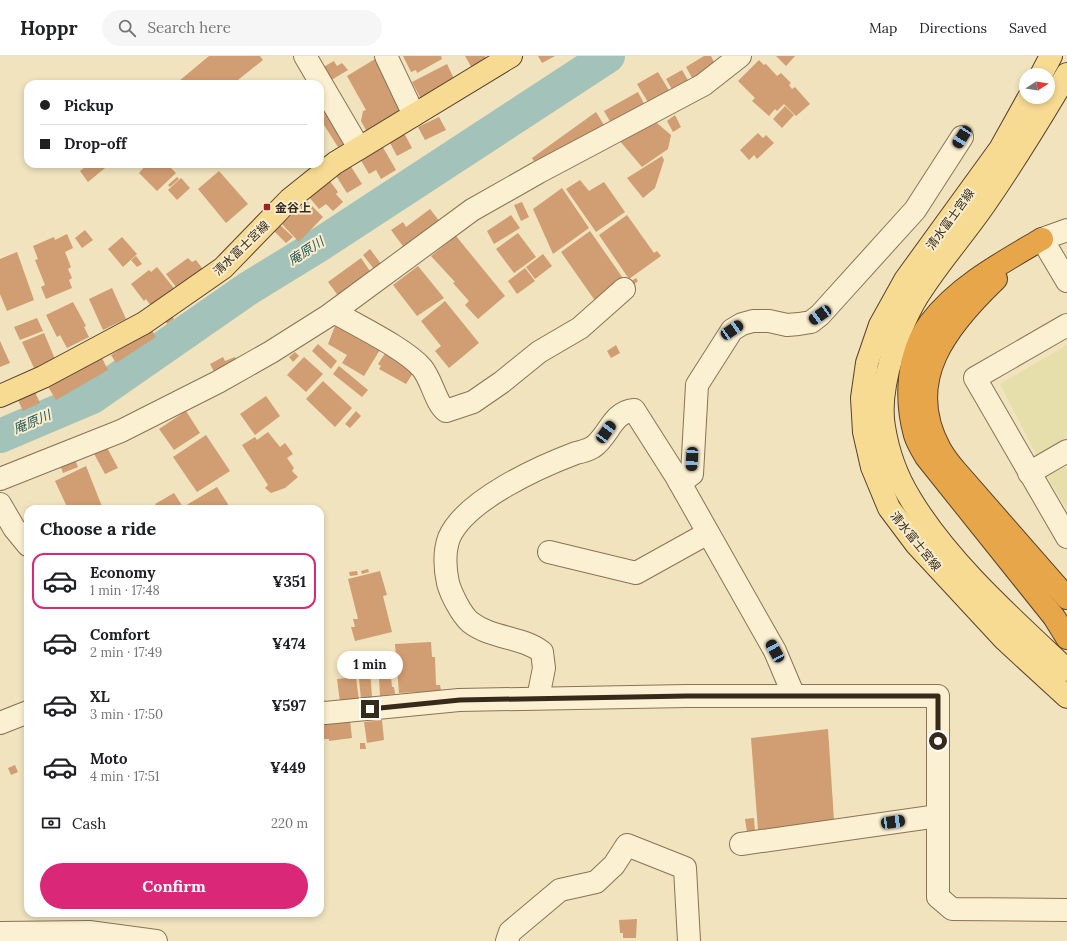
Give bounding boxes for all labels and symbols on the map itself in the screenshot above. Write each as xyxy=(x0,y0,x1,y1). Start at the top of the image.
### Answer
north arrow xyxy=(1019,68,1055,104)
car xyxy=(950,124,974,150)
street label: 清水富士宮線 xyxy=(923,185,977,253)
place label: 金谷上 xyxy=(275,200,311,215)
marker: 金谷上 xyxy=(262,202,272,212)
street label: 清水富士宮線 xyxy=(210,218,272,278)
water label: 庵原川 xyxy=(285,232,329,269)
car xyxy=(807,303,833,327)
car xyxy=(719,318,745,342)
water label: 庵原川 xyxy=(11,406,55,437)
car xyxy=(594,419,618,445)
car xyxy=(685,447,699,471)
street label: 清水富士宮線 xyxy=(888,508,944,574)
car xyxy=(764,638,786,664)
callout: 1 min xyxy=(337,651,403,679)
route end xyxy=(361,700,379,718)
route start xyxy=(929,732,947,750)
car xyxy=(880,814,906,830)

